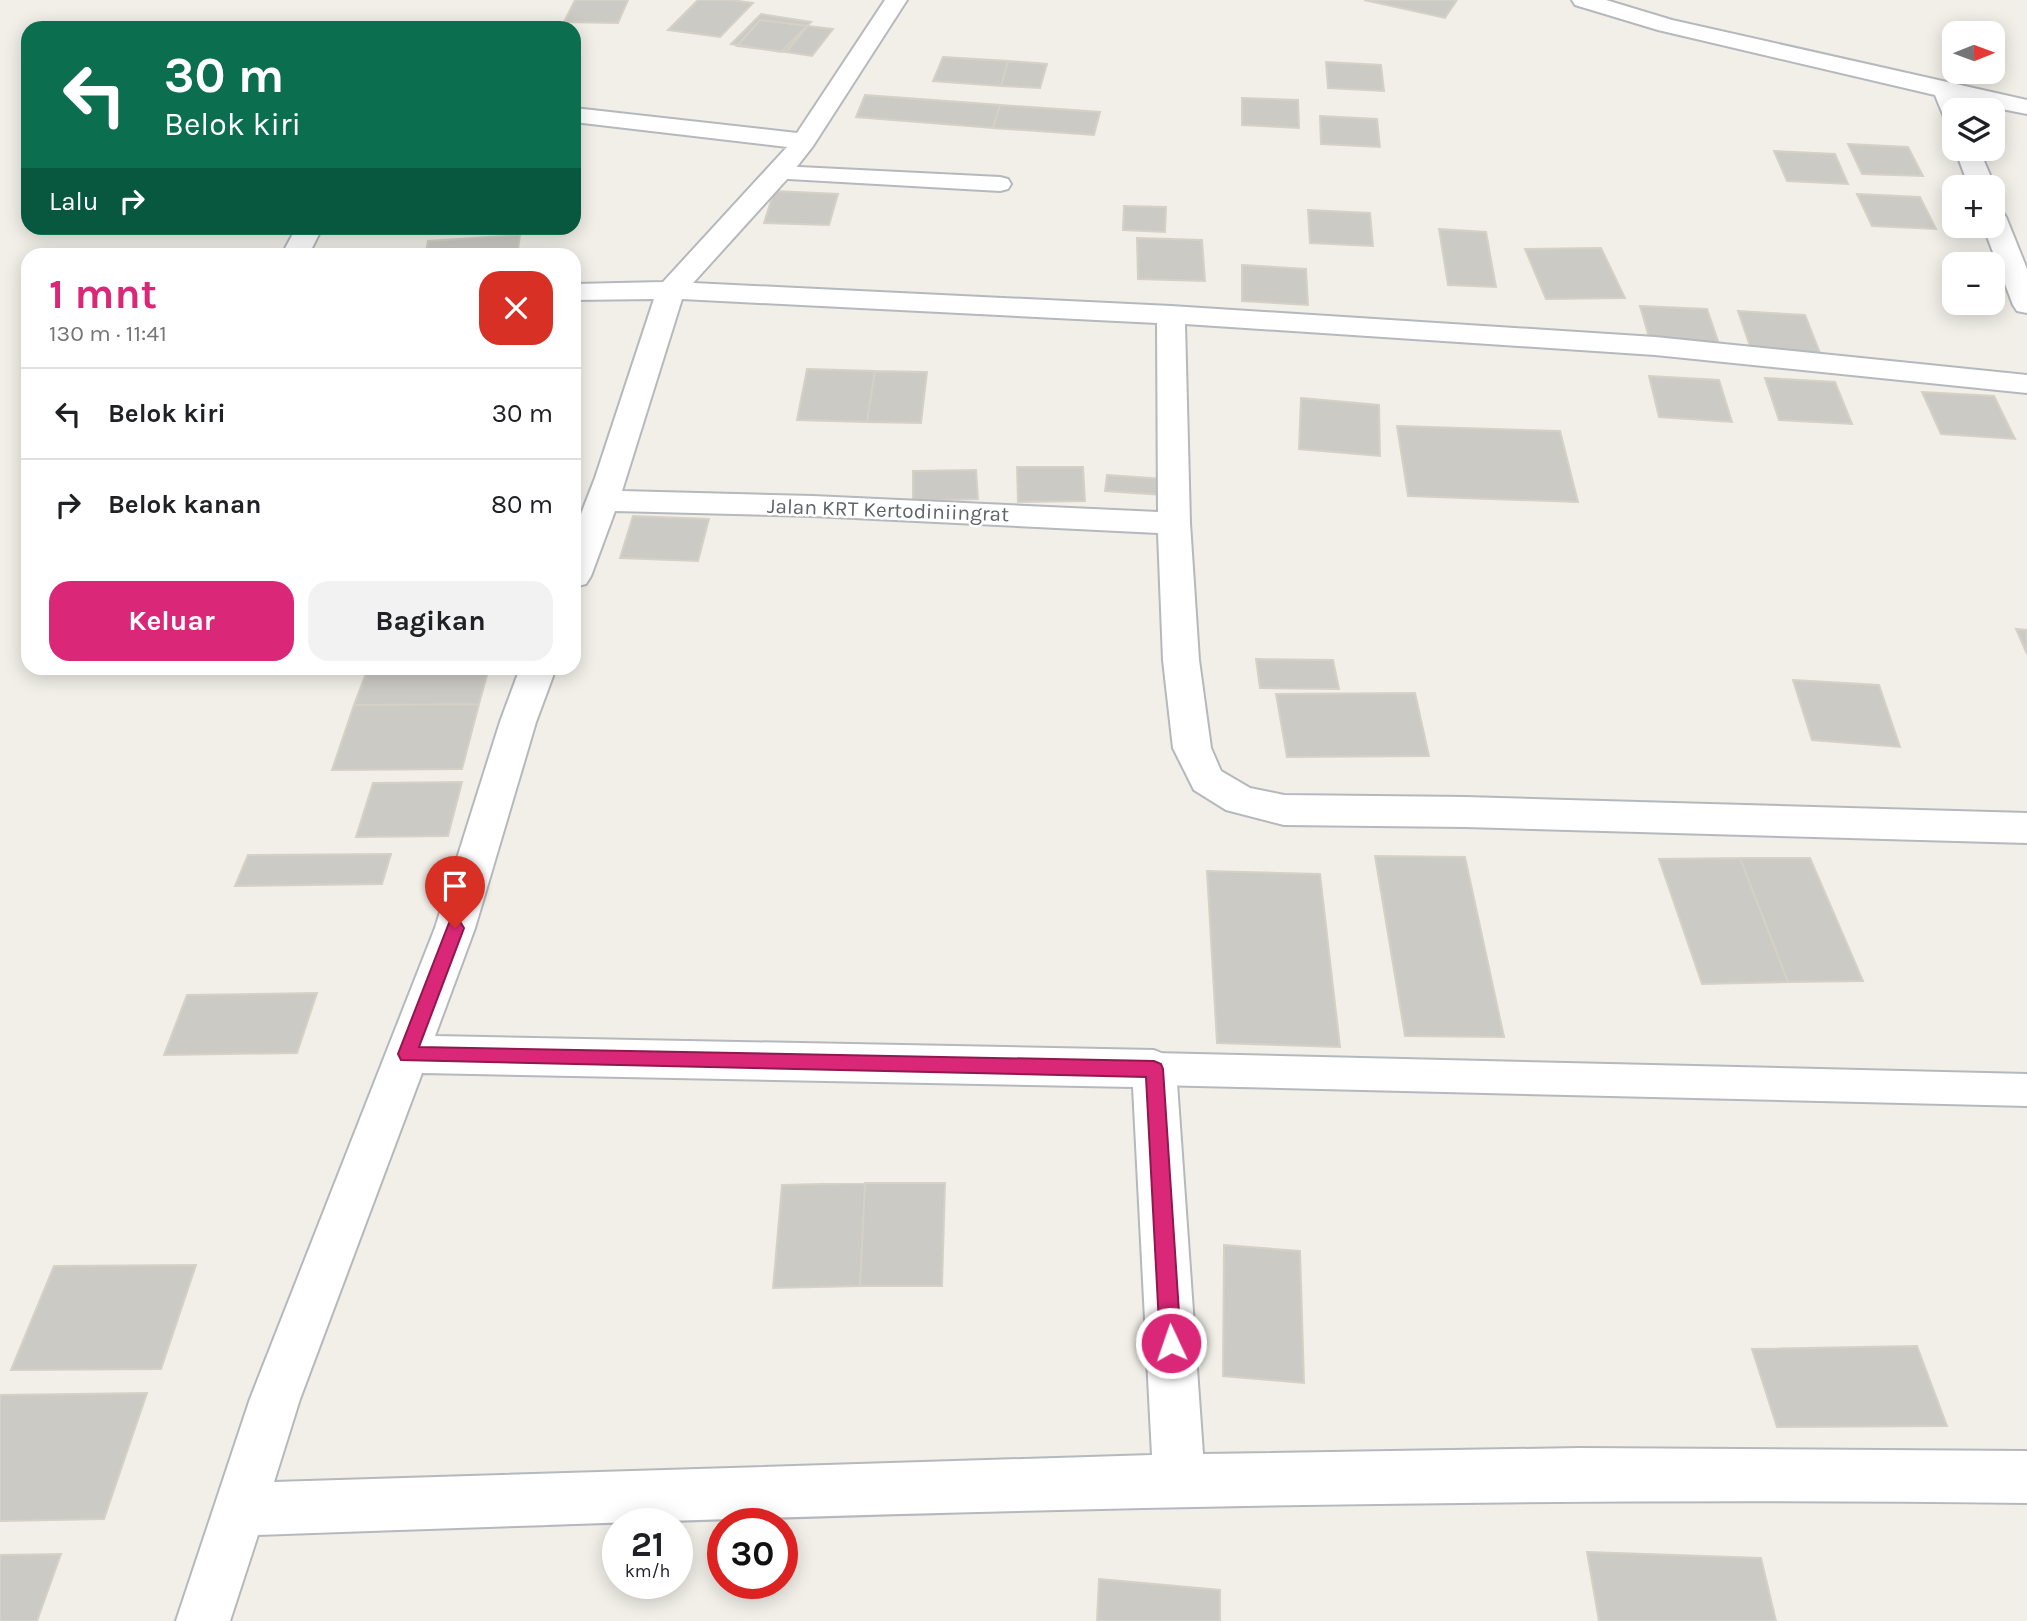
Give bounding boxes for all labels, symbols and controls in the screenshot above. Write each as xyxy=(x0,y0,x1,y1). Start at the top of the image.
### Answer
north arrow xyxy=(1942,21,2006,84)
map controls xyxy=(1942,21,2005,315)
text: 30 m xyxy=(164,47,284,104)
icon: left xyxy=(49,49,140,140)
button: layers xyxy=(1942,98,2005,161)
text: Belok kiri xyxy=(164,106,301,143)
button: + xyxy=(1942,175,2005,238)
icon: right xyxy=(113,182,151,220)
text: Lalu xyxy=(49,186,99,217)
button: − xyxy=(1942,252,2005,315)
text: 1 mnt xyxy=(49,269,157,319)
button: close xyxy=(479,271,553,345)
text: 130 m · 11:41 xyxy=(49,320,167,347)
icon: left xyxy=(49,395,87,433)
text: Belok kiri xyxy=(108,398,226,429)
text: 30 m xyxy=(492,398,553,429)
icon: right xyxy=(49,486,87,524)
text: Belok kanan xyxy=(108,489,261,520)
text: 80 m xyxy=(491,489,553,520)
street label: Jalan KRT Kertodiniingrat xyxy=(767,494,1010,526)
button: Keluar xyxy=(49,581,294,661)
button: Bagikan xyxy=(308,581,553,661)
pin xyxy=(425,856,485,928)
icon: arrive xyxy=(436,867,474,905)
position arrow xyxy=(1134,1306,1208,1380)
speed limit sign: 30 xyxy=(707,1508,798,1599)
text: 21 xyxy=(631,1524,664,1565)
text: km/h xyxy=(625,1560,670,1582)

